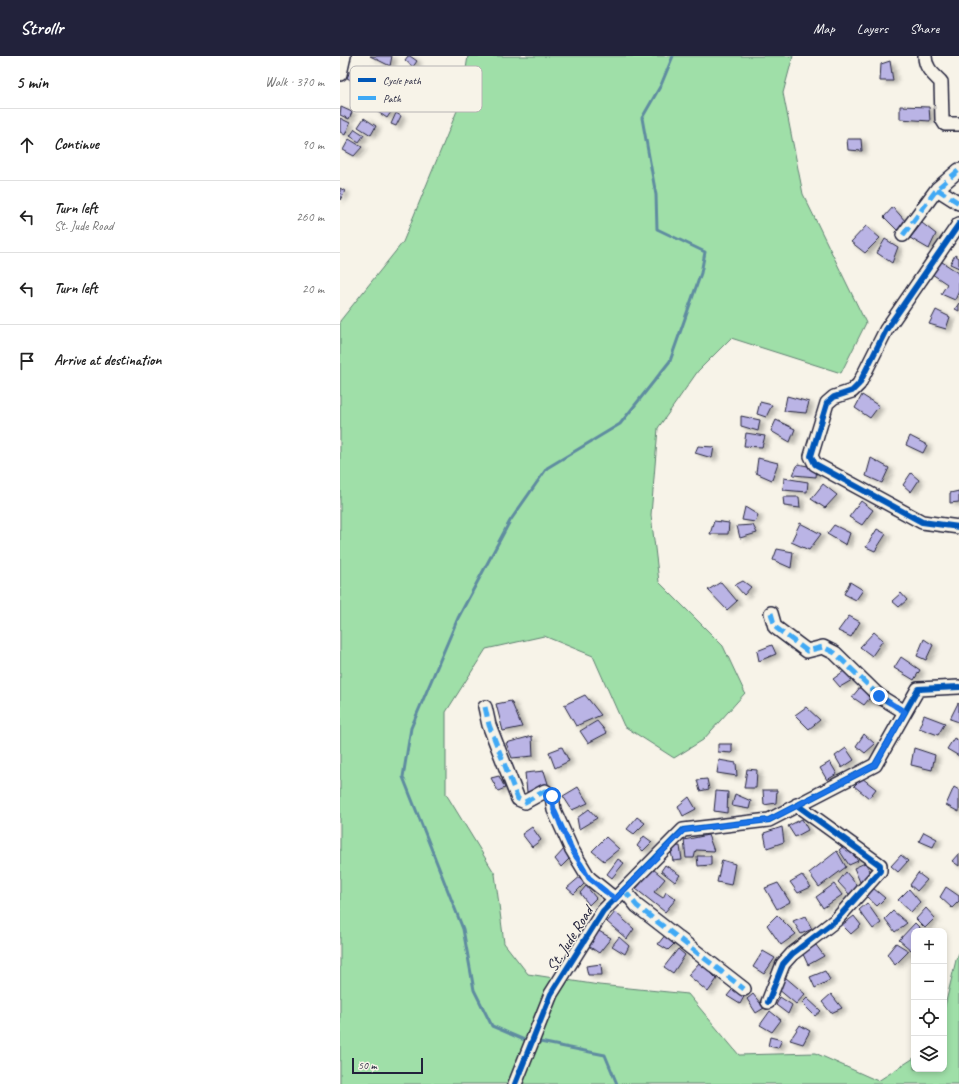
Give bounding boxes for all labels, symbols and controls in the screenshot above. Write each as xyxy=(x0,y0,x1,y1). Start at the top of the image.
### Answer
text: Strollr xyxy=(20,16,63,40)
text: Map xyxy=(813,20,835,37)
text: Layers xyxy=(857,20,888,37)
text: Share xyxy=(910,20,939,37)
legend xyxy=(350,66,482,112)
text: 5 min xyxy=(16,72,48,93)
text: Cycle path xyxy=(383,73,422,87)
text: Walk · 370 m xyxy=(265,74,324,90)
text: Path xyxy=(383,91,402,105)
icon: ahead xyxy=(16,134,38,156)
text: Continue xyxy=(54,135,99,154)
text: 90 m xyxy=(302,137,324,153)
text: Turn left xyxy=(54,199,97,218)
icon: left xyxy=(16,206,38,228)
text: 260 m xyxy=(296,209,324,225)
text: St. Jude Road xyxy=(54,218,113,234)
icon: left xyxy=(16,278,38,300)
text: Turn left xyxy=(54,279,97,298)
text: 20 m xyxy=(302,281,324,297)
icon: arrive xyxy=(16,350,38,372)
text: Arrive at destination xyxy=(54,351,161,370)
route end xyxy=(870,687,888,705)
route start xyxy=(543,787,561,805)
street label: St. Jude Road xyxy=(542,900,599,975)
map controls xyxy=(911,928,947,1072)
button: + xyxy=(911,928,947,964)
button: − xyxy=(911,964,947,1000)
button: locate xyxy=(911,1000,947,1036)
button: layers xyxy=(911,1036,947,1072)
scale bar xyxy=(352,1056,423,1075)
text: 50 m xyxy=(358,1058,377,1072)

